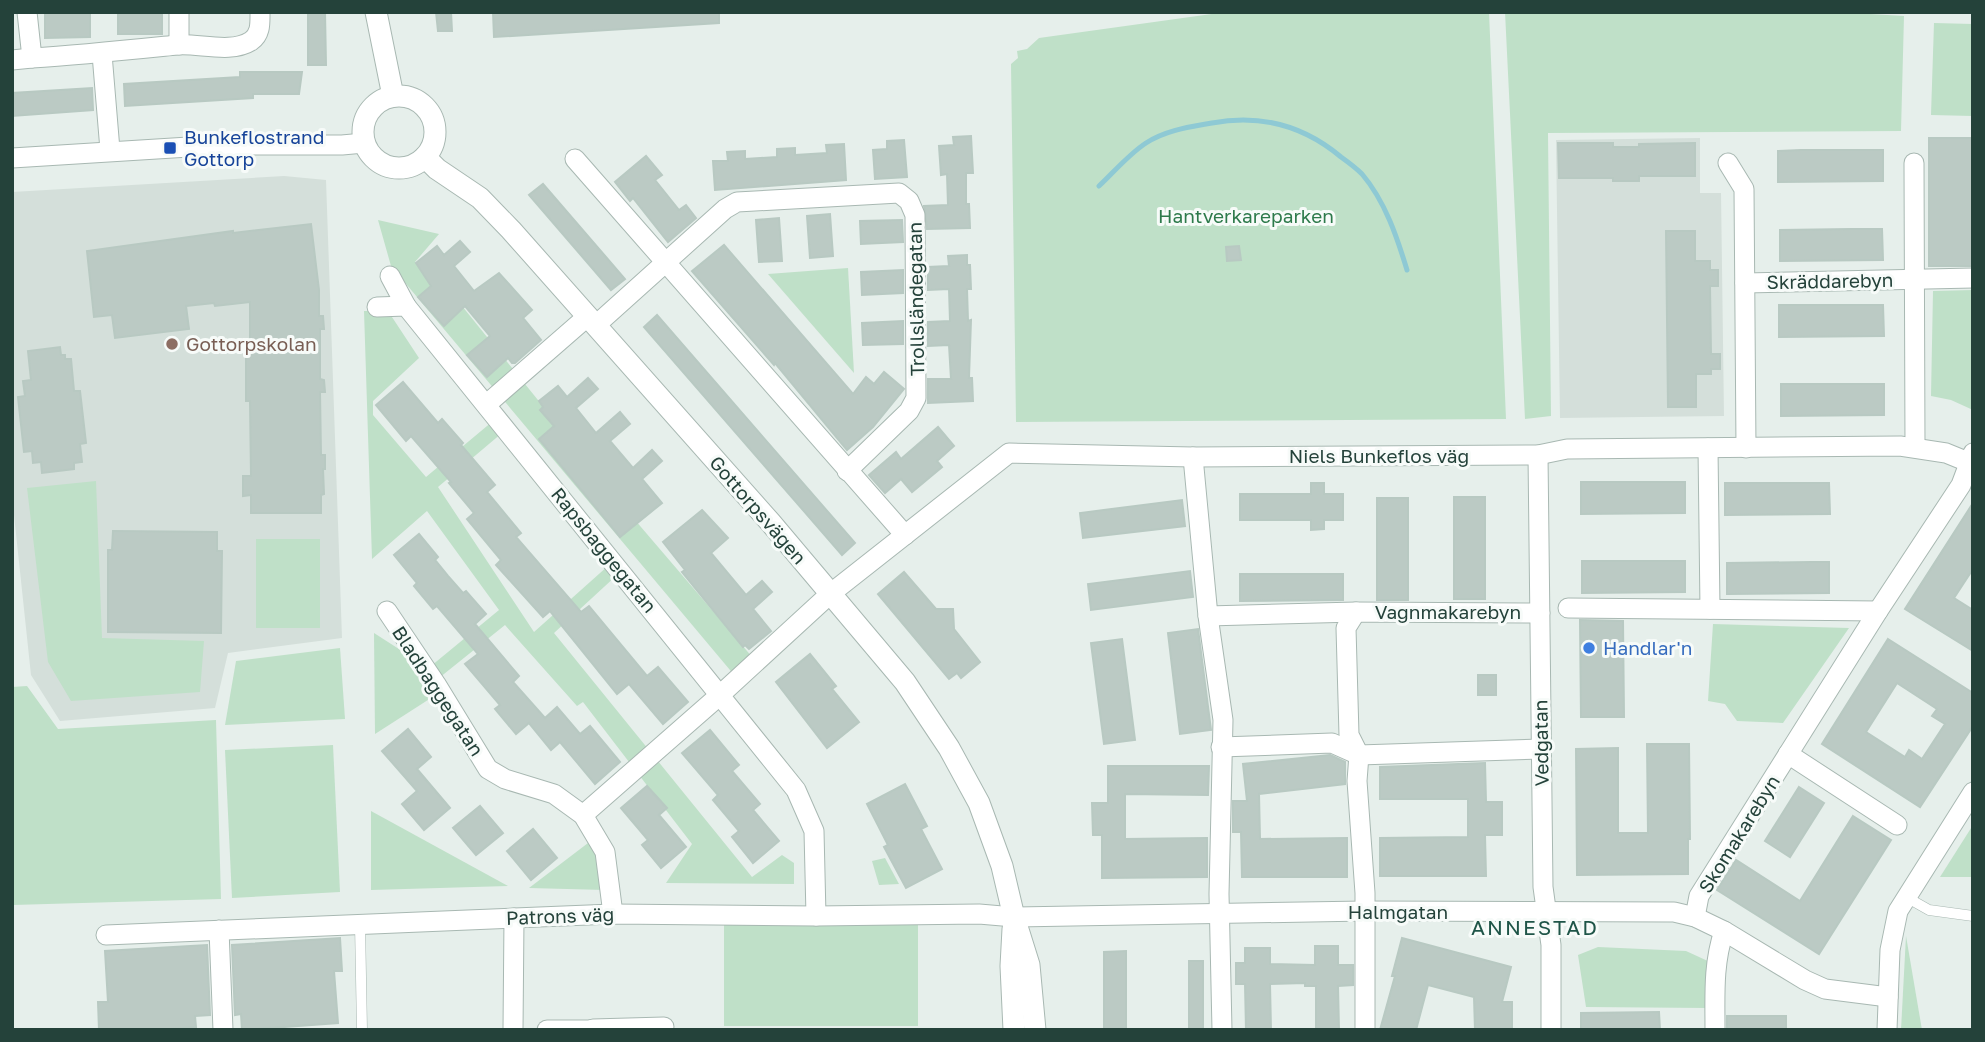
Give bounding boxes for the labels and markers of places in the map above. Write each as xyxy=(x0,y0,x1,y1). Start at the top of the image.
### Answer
place label: Bunkeflostrand Gottorp xyxy=(184,125,324,170)
marker: Bunkeflostrand Gottorp xyxy=(162,140,178,156)
place label: Gottorpskolan xyxy=(186,332,317,355)
marker: Gottorpskolan xyxy=(164,336,180,352)
place label: Handlar'n xyxy=(1603,636,1692,659)
marker: Handlar'n xyxy=(1581,640,1597,656)

